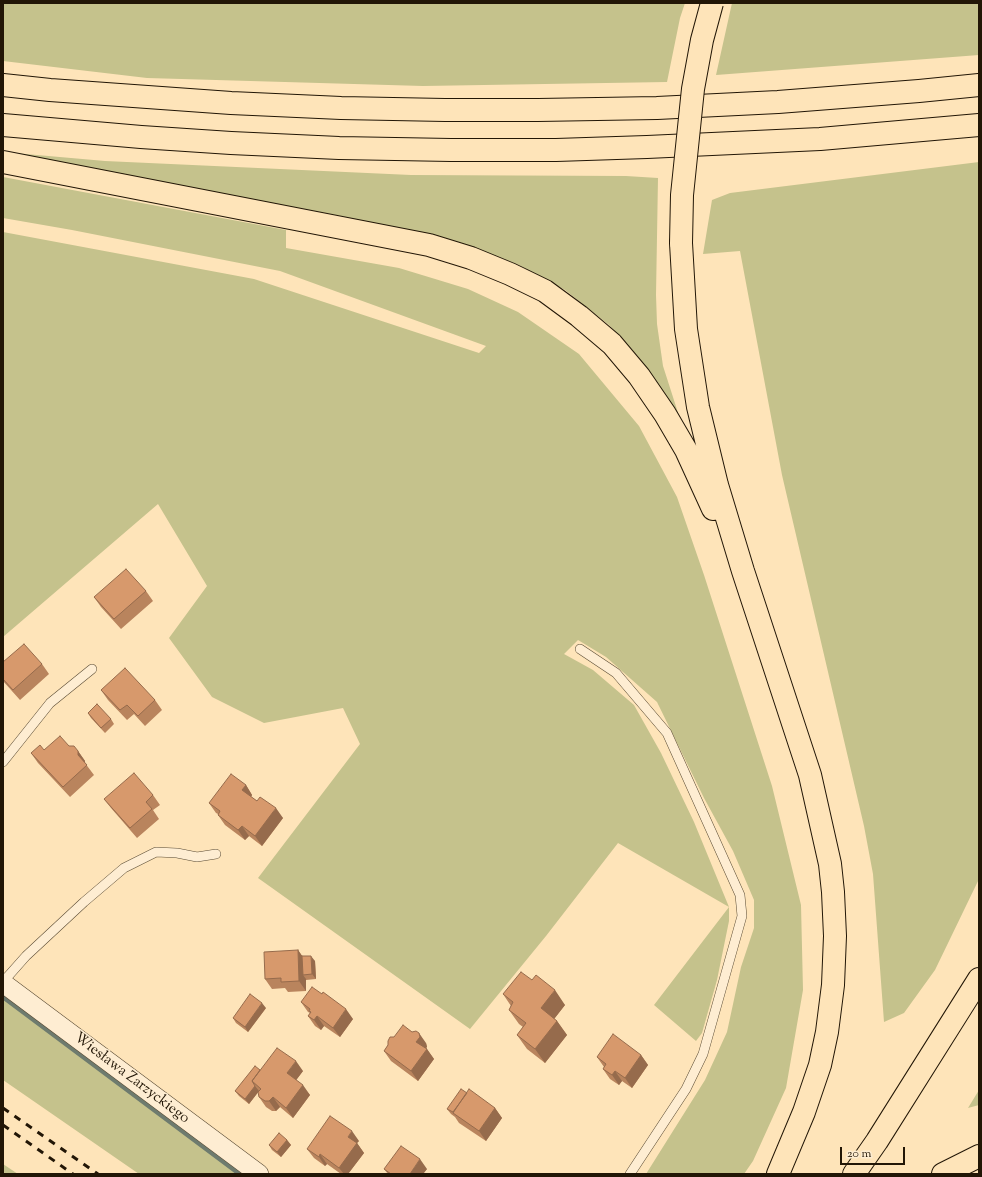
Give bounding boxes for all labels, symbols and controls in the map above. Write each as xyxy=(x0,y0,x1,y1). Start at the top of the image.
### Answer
street label: Wiesława Zarzyckiego xyxy=(70,1030,192,1128)
scale bar xyxy=(842,1139,907,1165)
text: 20 m xyxy=(847,1145,871,1163)

